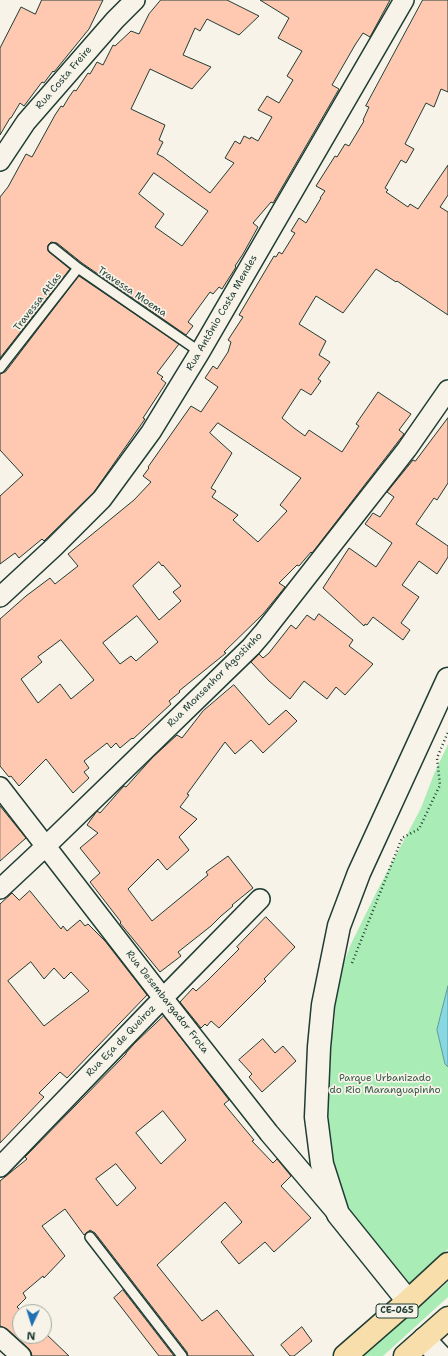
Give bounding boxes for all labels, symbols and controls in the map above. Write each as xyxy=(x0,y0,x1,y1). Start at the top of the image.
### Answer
street label: Rua Costa Freire xyxy=(33,44,95,112)
street label: Rua Antônio Costa Mendes xyxy=(184,253,260,373)
street label: Travessa Moema xyxy=(95,264,169,320)
street label: Travessa Atlas xyxy=(12,270,64,334)
street label: Rua Monsenhor Agostinho xyxy=(165,630,265,730)
street label: Rua Desembargador Frota xyxy=(123,948,211,1056)
street label: Rua Eça de Queiroz xyxy=(84,1003,158,1079)
park label: Parque Urbanizado do Rio Maranguapinho xyxy=(329,1072,441,1096)
north arrow xyxy=(12,1304,52,1344)
road number: CE-065 xyxy=(376,1304,418,1318)
text: N xyxy=(26,1328,36,1343)

